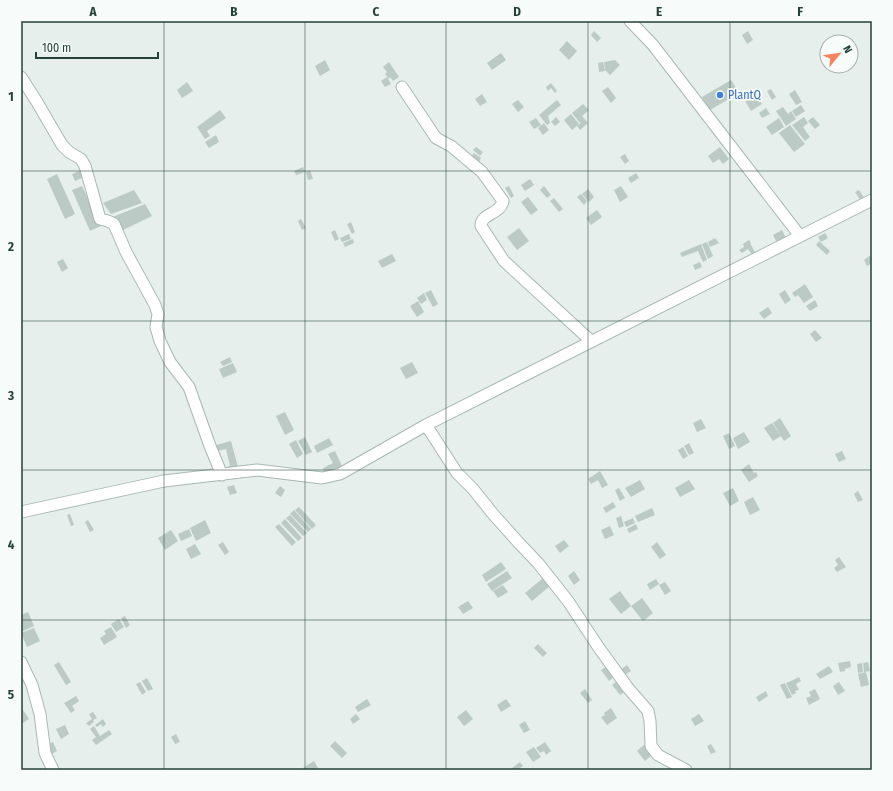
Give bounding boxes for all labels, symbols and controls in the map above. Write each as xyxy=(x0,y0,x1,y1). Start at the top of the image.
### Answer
text: A xyxy=(88,4,97,19)
text: B xyxy=(230,4,238,19)
text: C xyxy=(373,4,380,19)
text: D xyxy=(513,4,521,19)
text: E xyxy=(656,4,662,19)
text: F xyxy=(797,4,803,19)
scale bar xyxy=(36,34,158,60)
north arrow xyxy=(819,34,859,74)
text: 100 m xyxy=(42,41,71,55)
text: N xyxy=(840,43,855,55)
place label: PlantQ xyxy=(728,88,761,102)
text: 1 xyxy=(8,89,14,104)
marker: PlantQ xyxy=(715,90,725,100)
text: 2 xyxy=(7,239,14,254)
text: 3 xyxy=(7,388,14,403)
text: 4 xyxy=(8,537,15,552)
text: 5 xyxy=(8,687,14,702)

